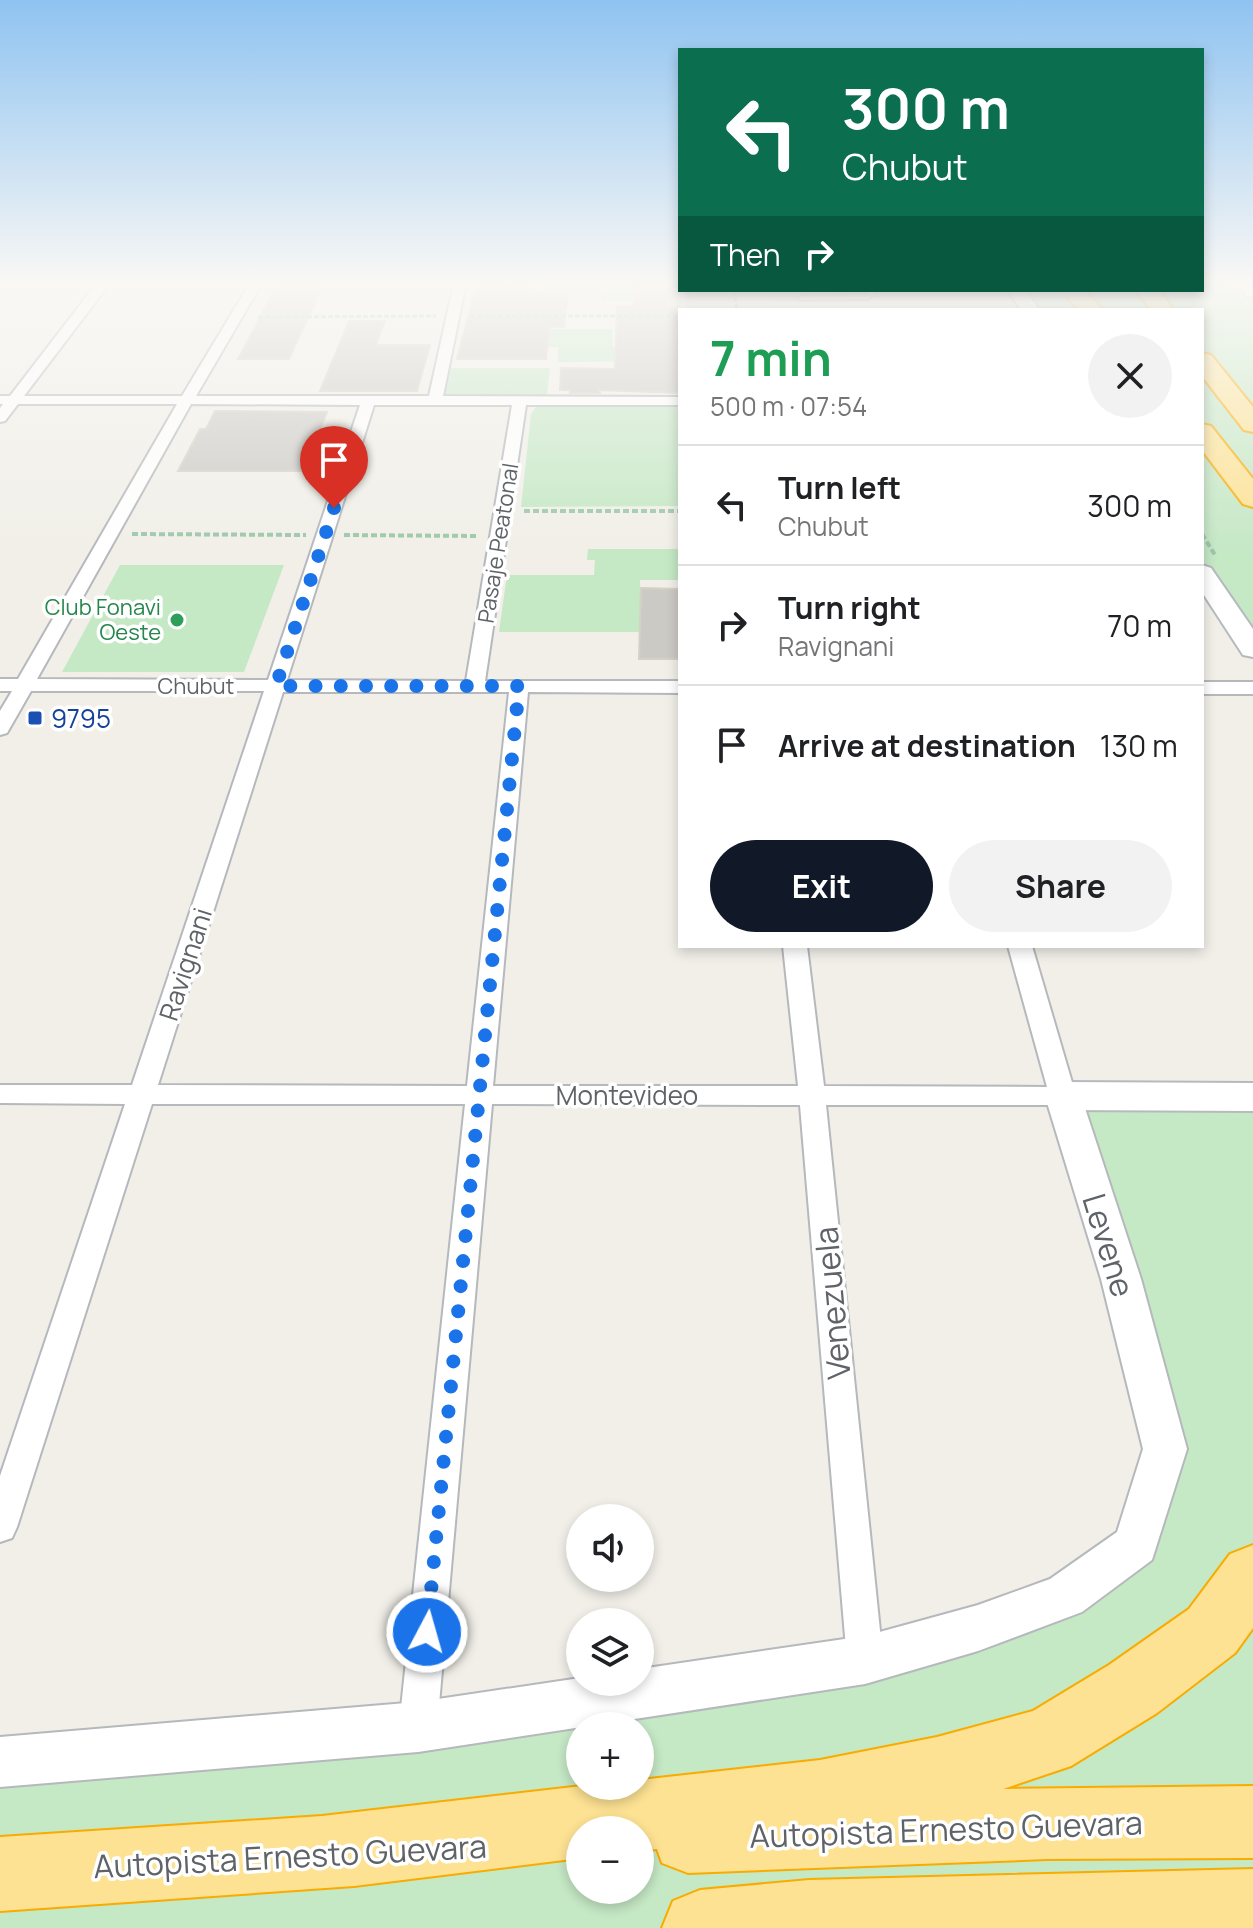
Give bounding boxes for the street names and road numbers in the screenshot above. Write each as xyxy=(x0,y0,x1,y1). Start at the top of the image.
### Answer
street label: Pasaje Peatonal xyxy=(471,461,525,625)
street label: Chubut xyxy=(158,671,235,701)
street label: Ravignani xyxy=(150,903,220,1025)
street label: Montevideo xyxy=(556,1077,698,1113)
street label: Levene xyxy=(1072,1188,1146,1302)
street label: Venezuela xyxy=(803,1225,861,1381)
street label: Autopista Ernesto Guevara xyxy=(749,1800,1143,1858)
street label: Autopista Ernesto Guevara xyxy=(92,1824,488,1888)

